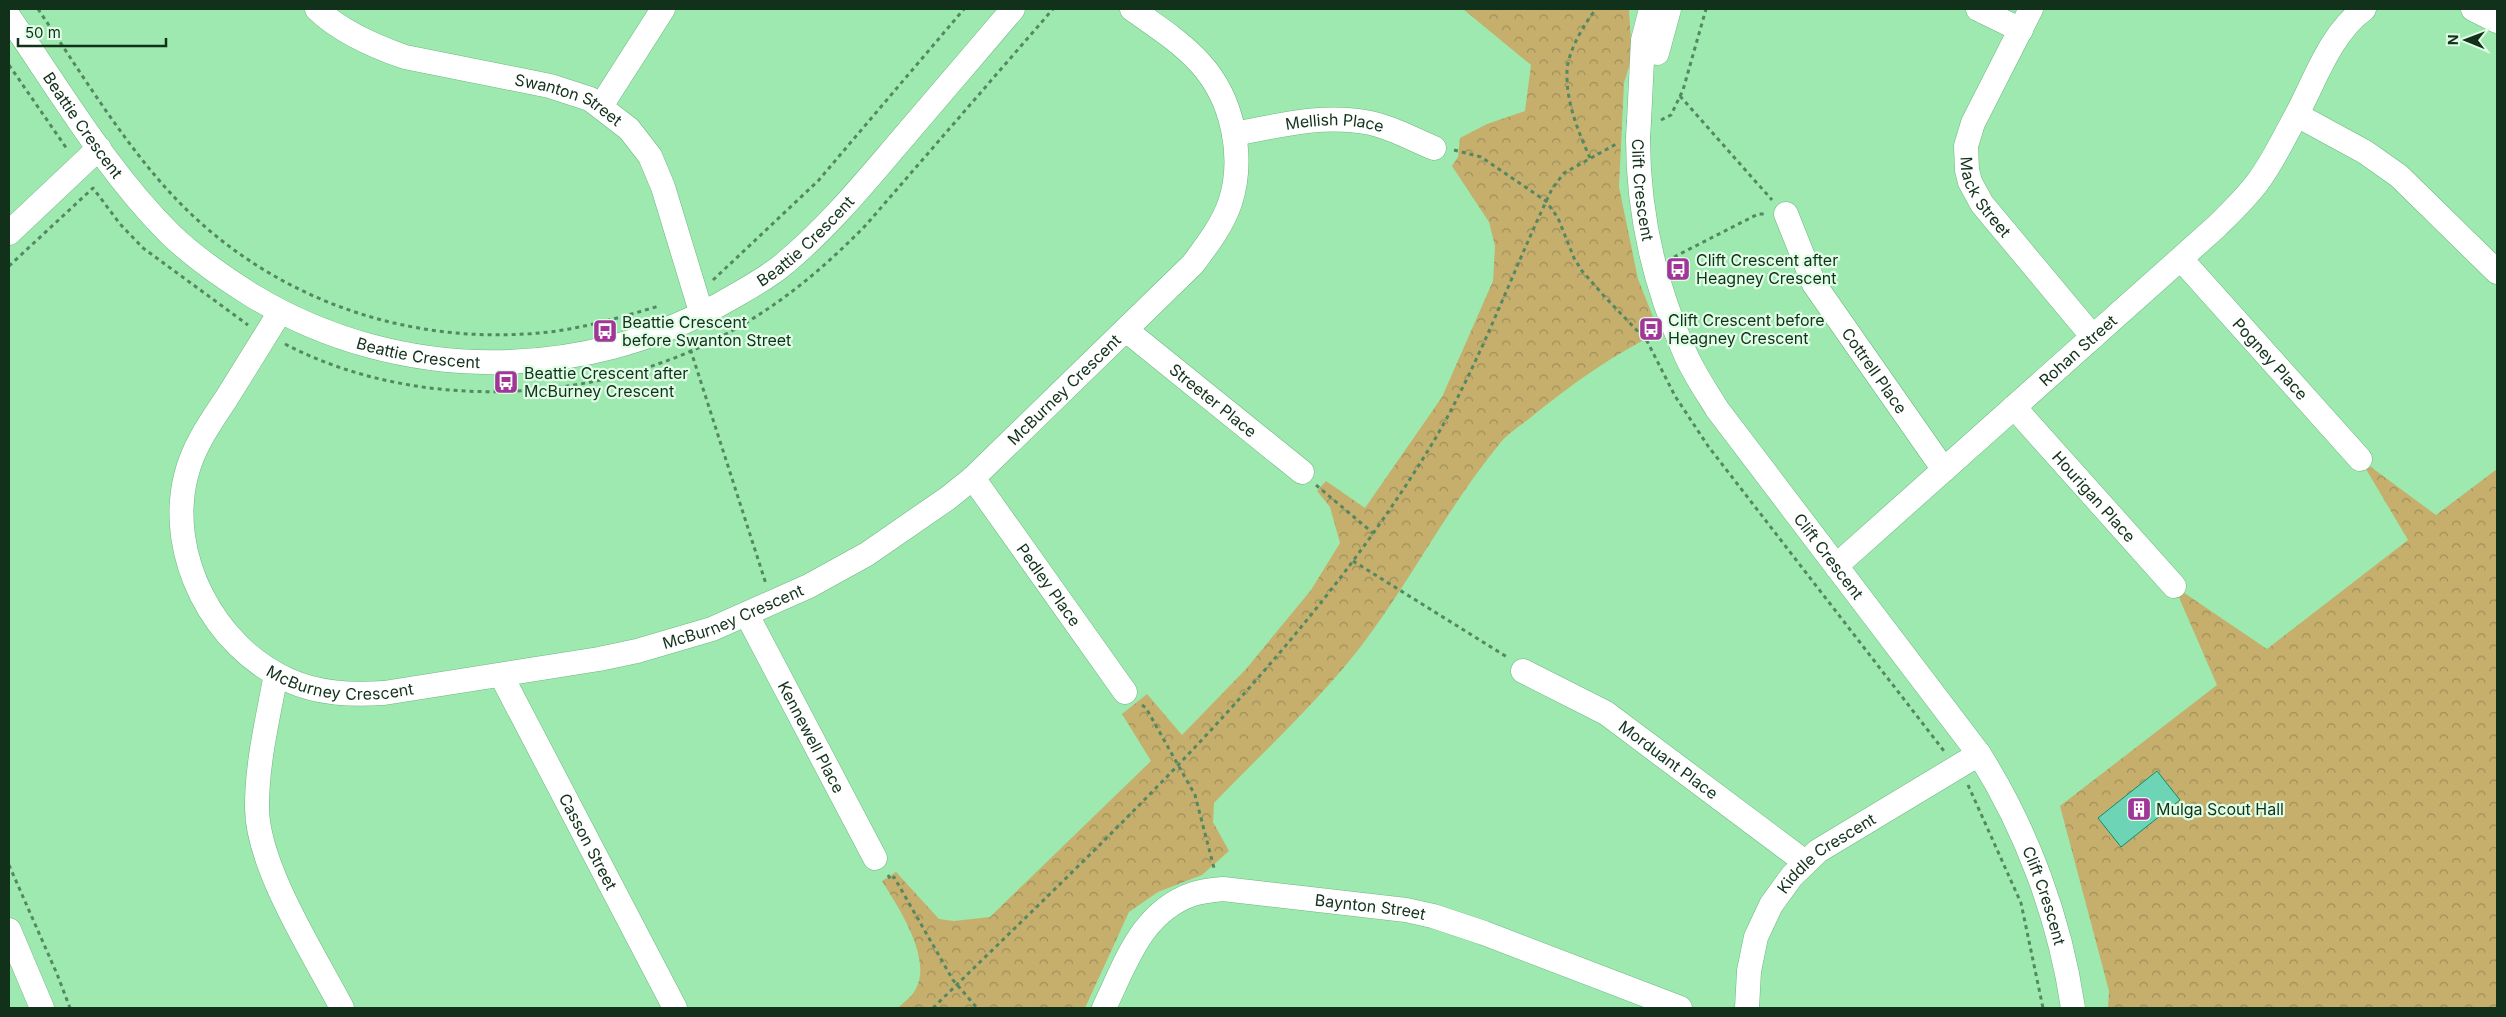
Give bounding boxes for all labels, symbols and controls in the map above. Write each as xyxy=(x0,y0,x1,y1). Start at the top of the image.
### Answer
scale bar xyxy=(18,15,165,47)
north arrow xyxy=(2441,15,2491,65)
text: 50 m xyxy=(25,23,61,42)
text: N xyxy=(2444,34,2461,45)
street label: Beattie Crescent xyxy=(39,68,127,182)
street label: Swanton Street xyxy=(513,69,626,130)
street label: Mellish Place xyxy=(1284,109,1387,136)
street label: Clift Crescent xyxy=(1628,138,1658,243)
street label: Mack Street xyxy=(1956,156,2015,241)
street label: Beattie Crescent xyxy=(753,192,858,291)
place label: Clift Crescent after Heagney Crescent xyxy=(1696,250,1838,288)
bus stop icon: Clift Crescent after Heagney Crescent xyxy=(1665,256,1691,282)
place label: Clift Crescent before Heagney Crescent xyxy=(1668,310,1825,348)
street label: Rohan Street xyxy=(2035,310,2121,390)
place label: Beattie Crescent before Swanton Street xyxy=(622,312,791,350)
street label: Pogney Place xyxy=(2229,314,2312,404)
bus stop icon: Clift Crescent before Heagney Crescent xyxy=(1638,316,1664,342)
bus stop icon: Beattie Crescent before Swanton Street xyxy=(592,318,618,344)
street label: Cottrell Place xyxy=(1838,324,1911,417)
street label: McBurney Crescent xyxy=(1003,330,1125,449)
street label: Beattie Crescent xyxy=(354,333,480,372)
street label: Streeter Place xyxy=(1165,359,1261,442)
place label: Beattie Crescent after McBurney Crescent xyxy=(524,363,688,401)
bus stop icon: Beattie Crescent after McBurney Crescent xyxy=(493,369,519,395)
street label: Hourigan Place xyxy=(2048,447,2140,546)
street label: Clift Crescent xyxy=(1790,509,1868,603)
street label: Pedley Place xyxy=(1013,539,1085,630)
street label: McBurney Crescent xyxy=(660,580,806,653)
street label: McBurney Crescent xyxy=(263,661,415,704)
street label: Kennewell Place xyxy=(774,678,849,796)
street label: Morduant Place xyxy=(1615,716,1722,803)
street label: Casson Street xyxy=(555,790,622,893)
building icon: Mulga Scout Hall xyxy=(2126,796,2152,822)
place label: Mulga Scout Hall xyxy=(2156,799,2284,819)
street label: Kiddle Crescent xyxy=(1773,809,1879,897)
street label: Clift Crescent xyxy=(2018,843,2070,947)
street label: Baynton Street xyxy=(1314,890,1428,924)

